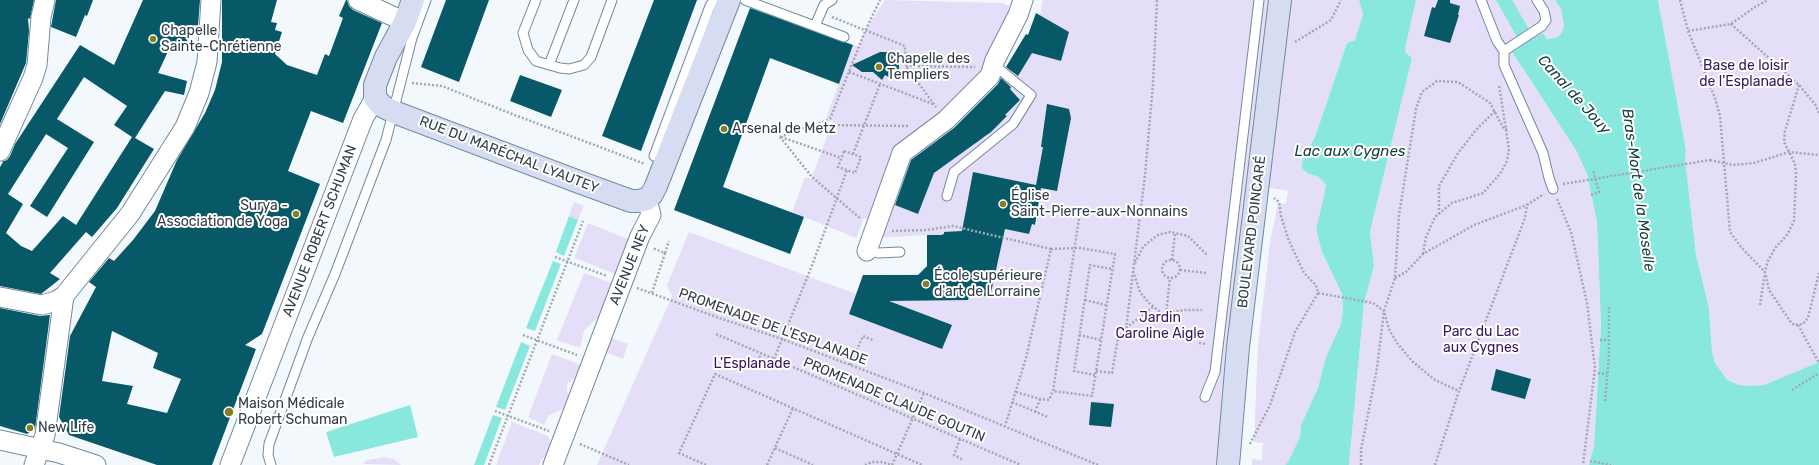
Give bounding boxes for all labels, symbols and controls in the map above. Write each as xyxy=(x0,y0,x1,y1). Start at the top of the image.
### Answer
place label: Chapelle Sainte-Chrétienne xyxy=(161,23,282,56)
marker: Chapelle Sainte-Chrétienne xyxy=(148,34,158,44)
place label: Chapelle des Templiers xyxy=(887,51,970,84)
water label: Canal de Jouy xyxy=(1534,52,1614,138)
park label: Base de loisir de l'Esplanade xyxy=(1699,58,1793,90)
marker: Chapelle des Templiers xyxy=(874,62,884,72)
water label: Bras-Mort de la Moselle xyxy=(1618,107,1658,273)
street label: RUE DU MARÉCHAL LYAUTEY xyxy=(417,113,601,197)
place label: Arsenal de Metz xyxy=(732,121,836,137)
marker: Arsenal de Metz xyxy=(719,124,729,134)
street label: AVENUE ROBERT SCHUMAN xyxy=(279,143,361,319)
water label: Lac aux Cygnes xyxy=(1295,143,1405,161)
street label: BOULEVARD POINCARÉ xyxy=(1234,155,1270,309)
place label: Église Saint-Pierre-aux-Nonnains xyxy=(1011,188,1188,220)
place label: Surya - Association de Yoga xyxy=(157,198,288,230)
marker: Église Saint-Pierre-aux-Nonnains xyxy=(998,199,1008,209)
marker: Surya - Association de Yoga xyxy=(291,209,301,219)
street label: AVENUE NEY xyxy=(606,222,654,308)
place label: École supérieure d'art de Lorraine xyxy=(934,268,1043,300)
marker: École supérieure d'art de Lorraine xyxy=(921,279,931,289)
street label: PROMENADE DE L'ESPLANADE xyxy=(676,285,870,369)
park label: Jardin Caroline Aigle xyxy=(1115,310,1205,342)
park label: Parc du Lac aux Cygnes xyxy=(1443,324,1519,356)
street label: PROMENADE CLAUDE GOUTIN xyxy=(800,354,988,446)
park label: L'Esplanade xyxy=(714,356,790,372)
place label: Maison Médicale Robert Schuman xyxy=(238,396,348,428)
marker: Maison Médicale Robert Schuman xyxy=(223,406,235,418)
place label: New Life xyxy=(38,420,94,436)
marker: New Life xyxy=(25,423,35,433)

